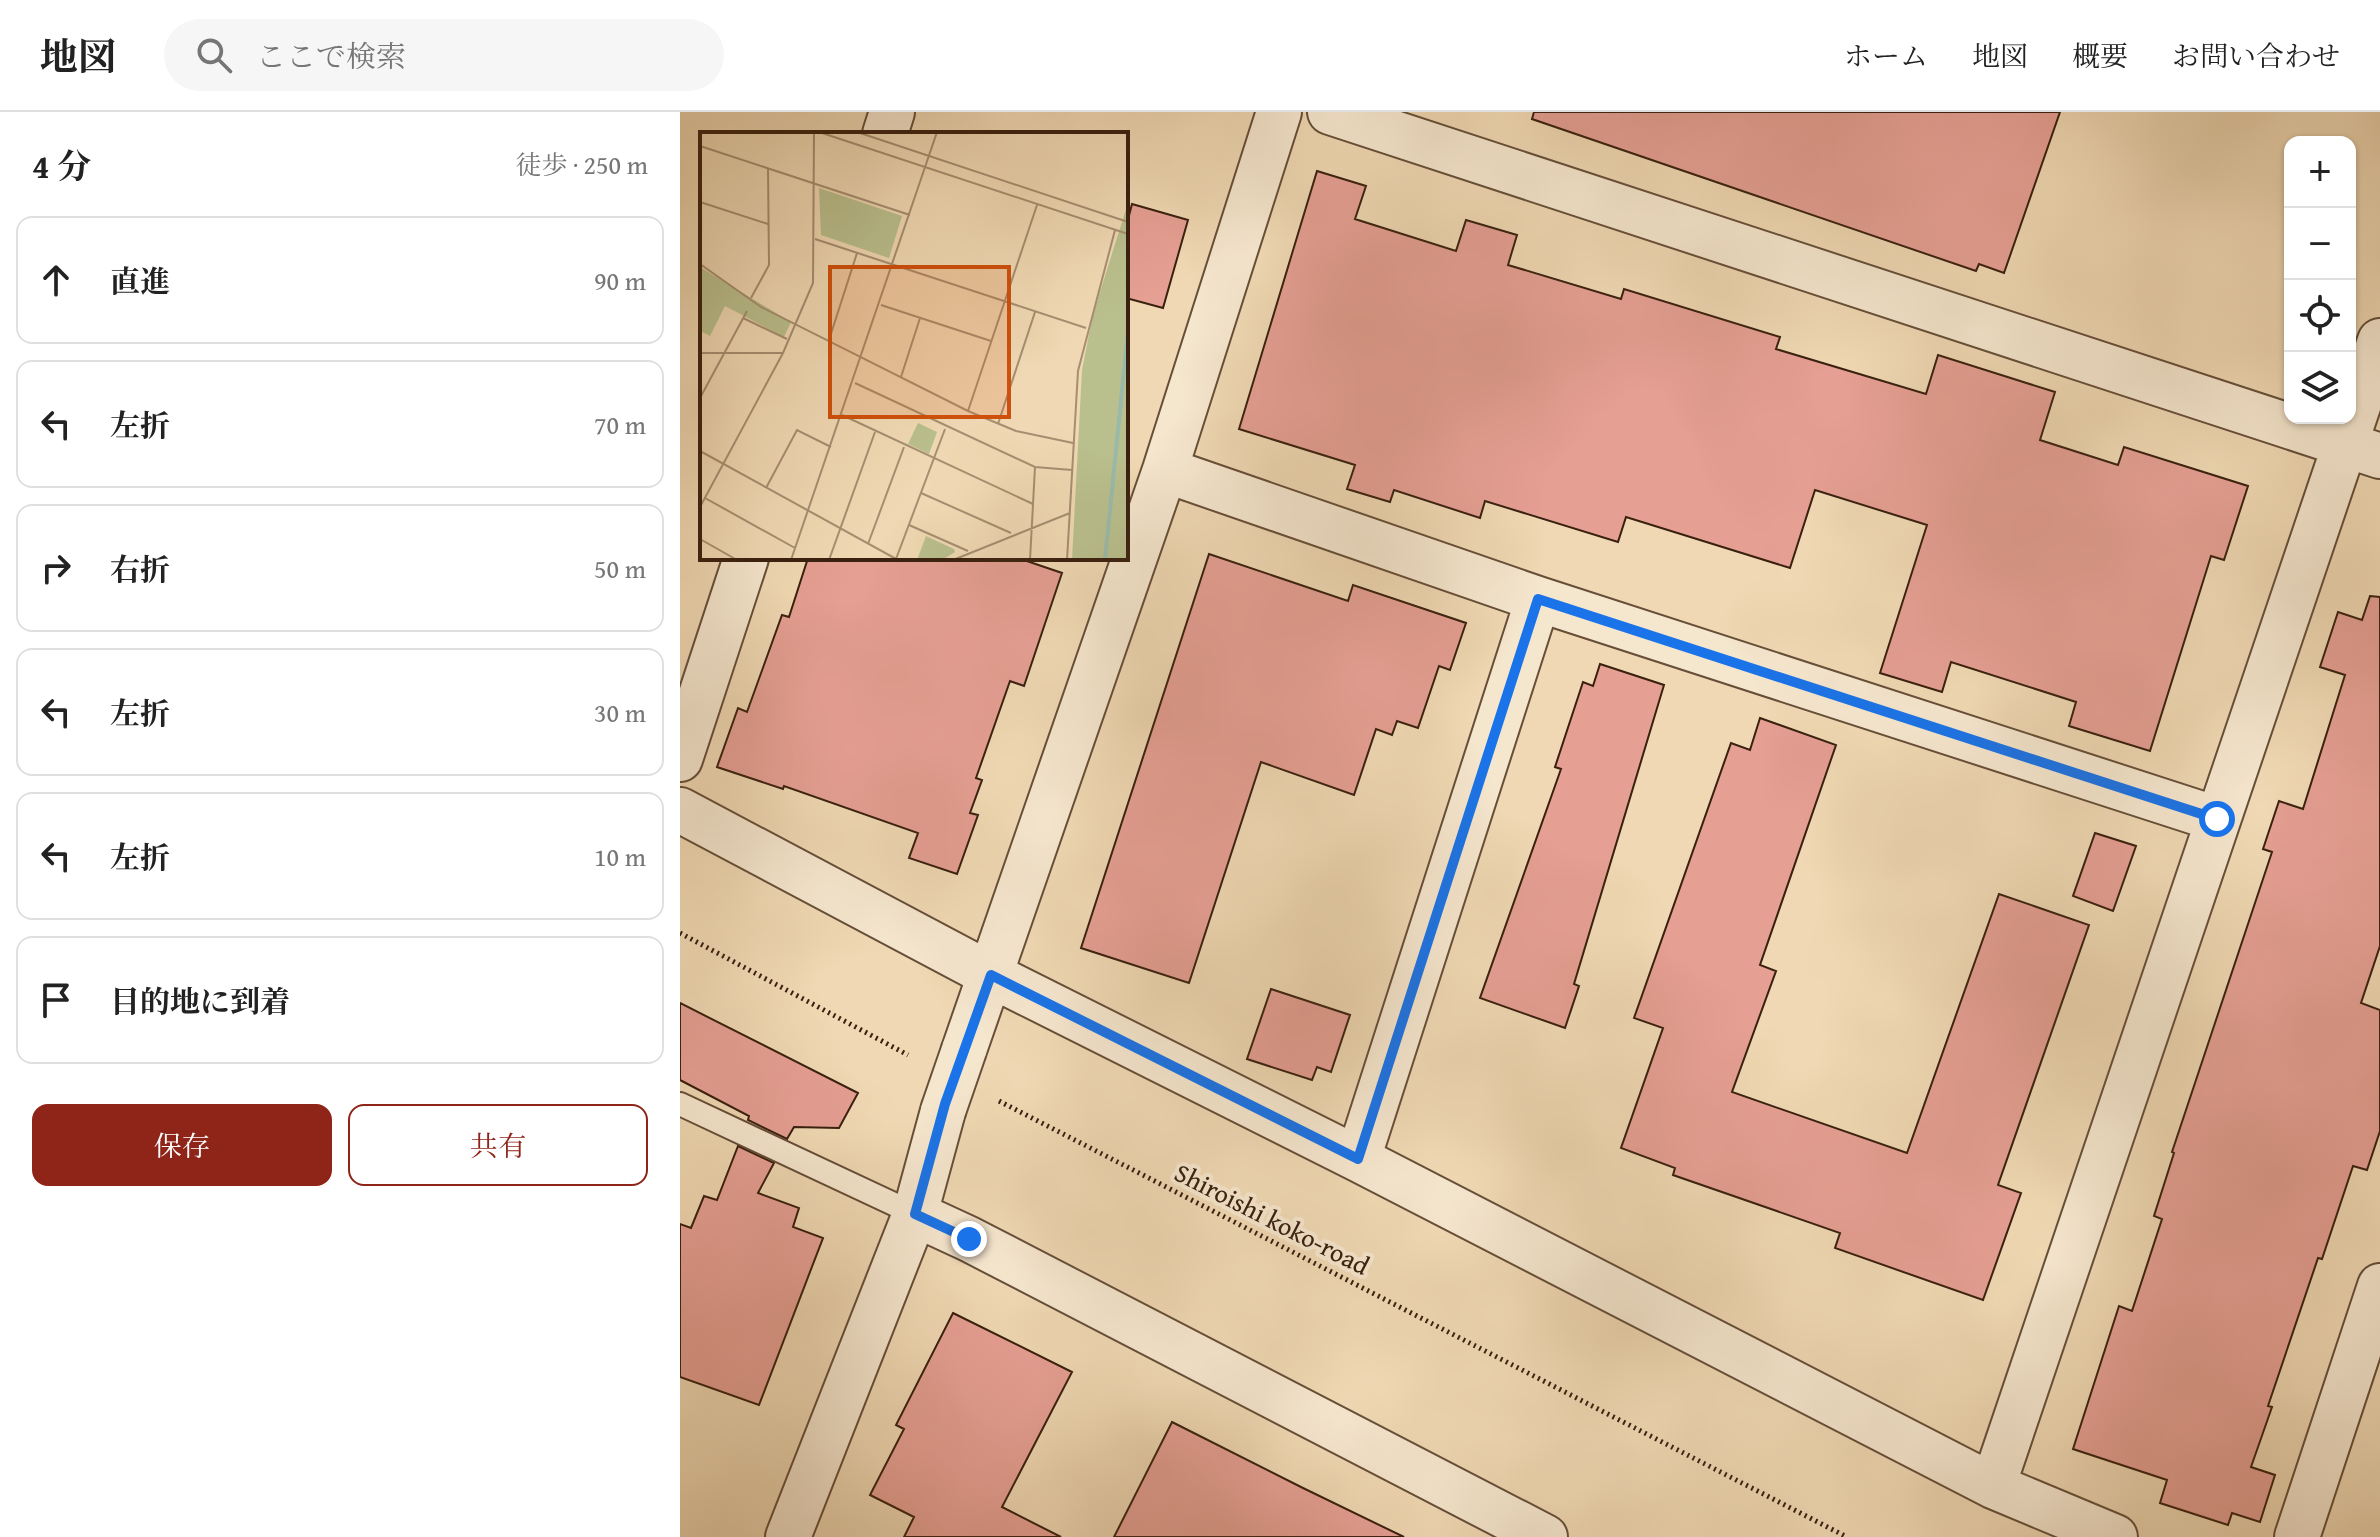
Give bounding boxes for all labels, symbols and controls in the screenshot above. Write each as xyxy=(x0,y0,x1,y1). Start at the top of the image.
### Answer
search box xyxy=(164,19,724,91)
text: 地図 xyxy=(40,28,116,84)
icon: search xyxy=(192,33,236,77)
text: ここで検索 xyxy=(256,34,406,78)
text: ホーム xyxy=(1844,35,1928,76)
text: 地図 xyxy=(1972,35,2028,76)
text: 概要 xyxy=(2072,35,2128,76)
text: お問い合わせ xyxy=(2172,35,2340,76)
inset map xyxy=(700,132,1128,560)
map controls xyxy=(2284,136,2356,424)
button: + xyxy=(2284,136,2356,208)
text: 4 分 xyxy=(32,141,91,190)
text: 徒歩 · 250 m xyxy=(516,145,648,184)
button: − xyxy=(2284,208,2356,280)
icon: ahead xyxy=(34,258,78,302)
text: 直進 xyxy=(110,259,170,303)
text: 90 m xyxy=(594,261,646,300)
button: locate xyxy=(2284,280,2356,352)
button: layers xyxy=(2284,352,2356,424)
icon: left xyxy=(34,402,78,446)
text: 左折 xyxy=(110,403,170,447)
text: 70 m xyxy=(594,405,646,444)
icon: right xyxy=(34,546,78,590)
text: 右折 xyxy=(110,547,170,591)
text: 50 m xyxy=(594,549,646,588)
icon: left xyxy=(34,690,78,734)
text: 左折 xyxy=(110,691,170,735)
text: 30 m xyxy=(594,693,646,732)
route start xyxy=(2199,801,2235,837)
icon: left xyxy=(34,834,78,878)
text: 左折 xyxy=(110,835,170,879)
text: 10 m xyxy=(594,837,646,876)
icon: arrive xyxy=(34,978,78,1022)
text: 目的地に到着 xyxy=(110,979,290,1023)
button: 保存 xyxy=(32,1104,332,1186)
button: 共有 xyxy=(348,1104,648,1186)
street label: Shiroishi koko-road xyxy=(1168,1153,1377,1285)
route end xyxy=(951,1221,987,1257)

